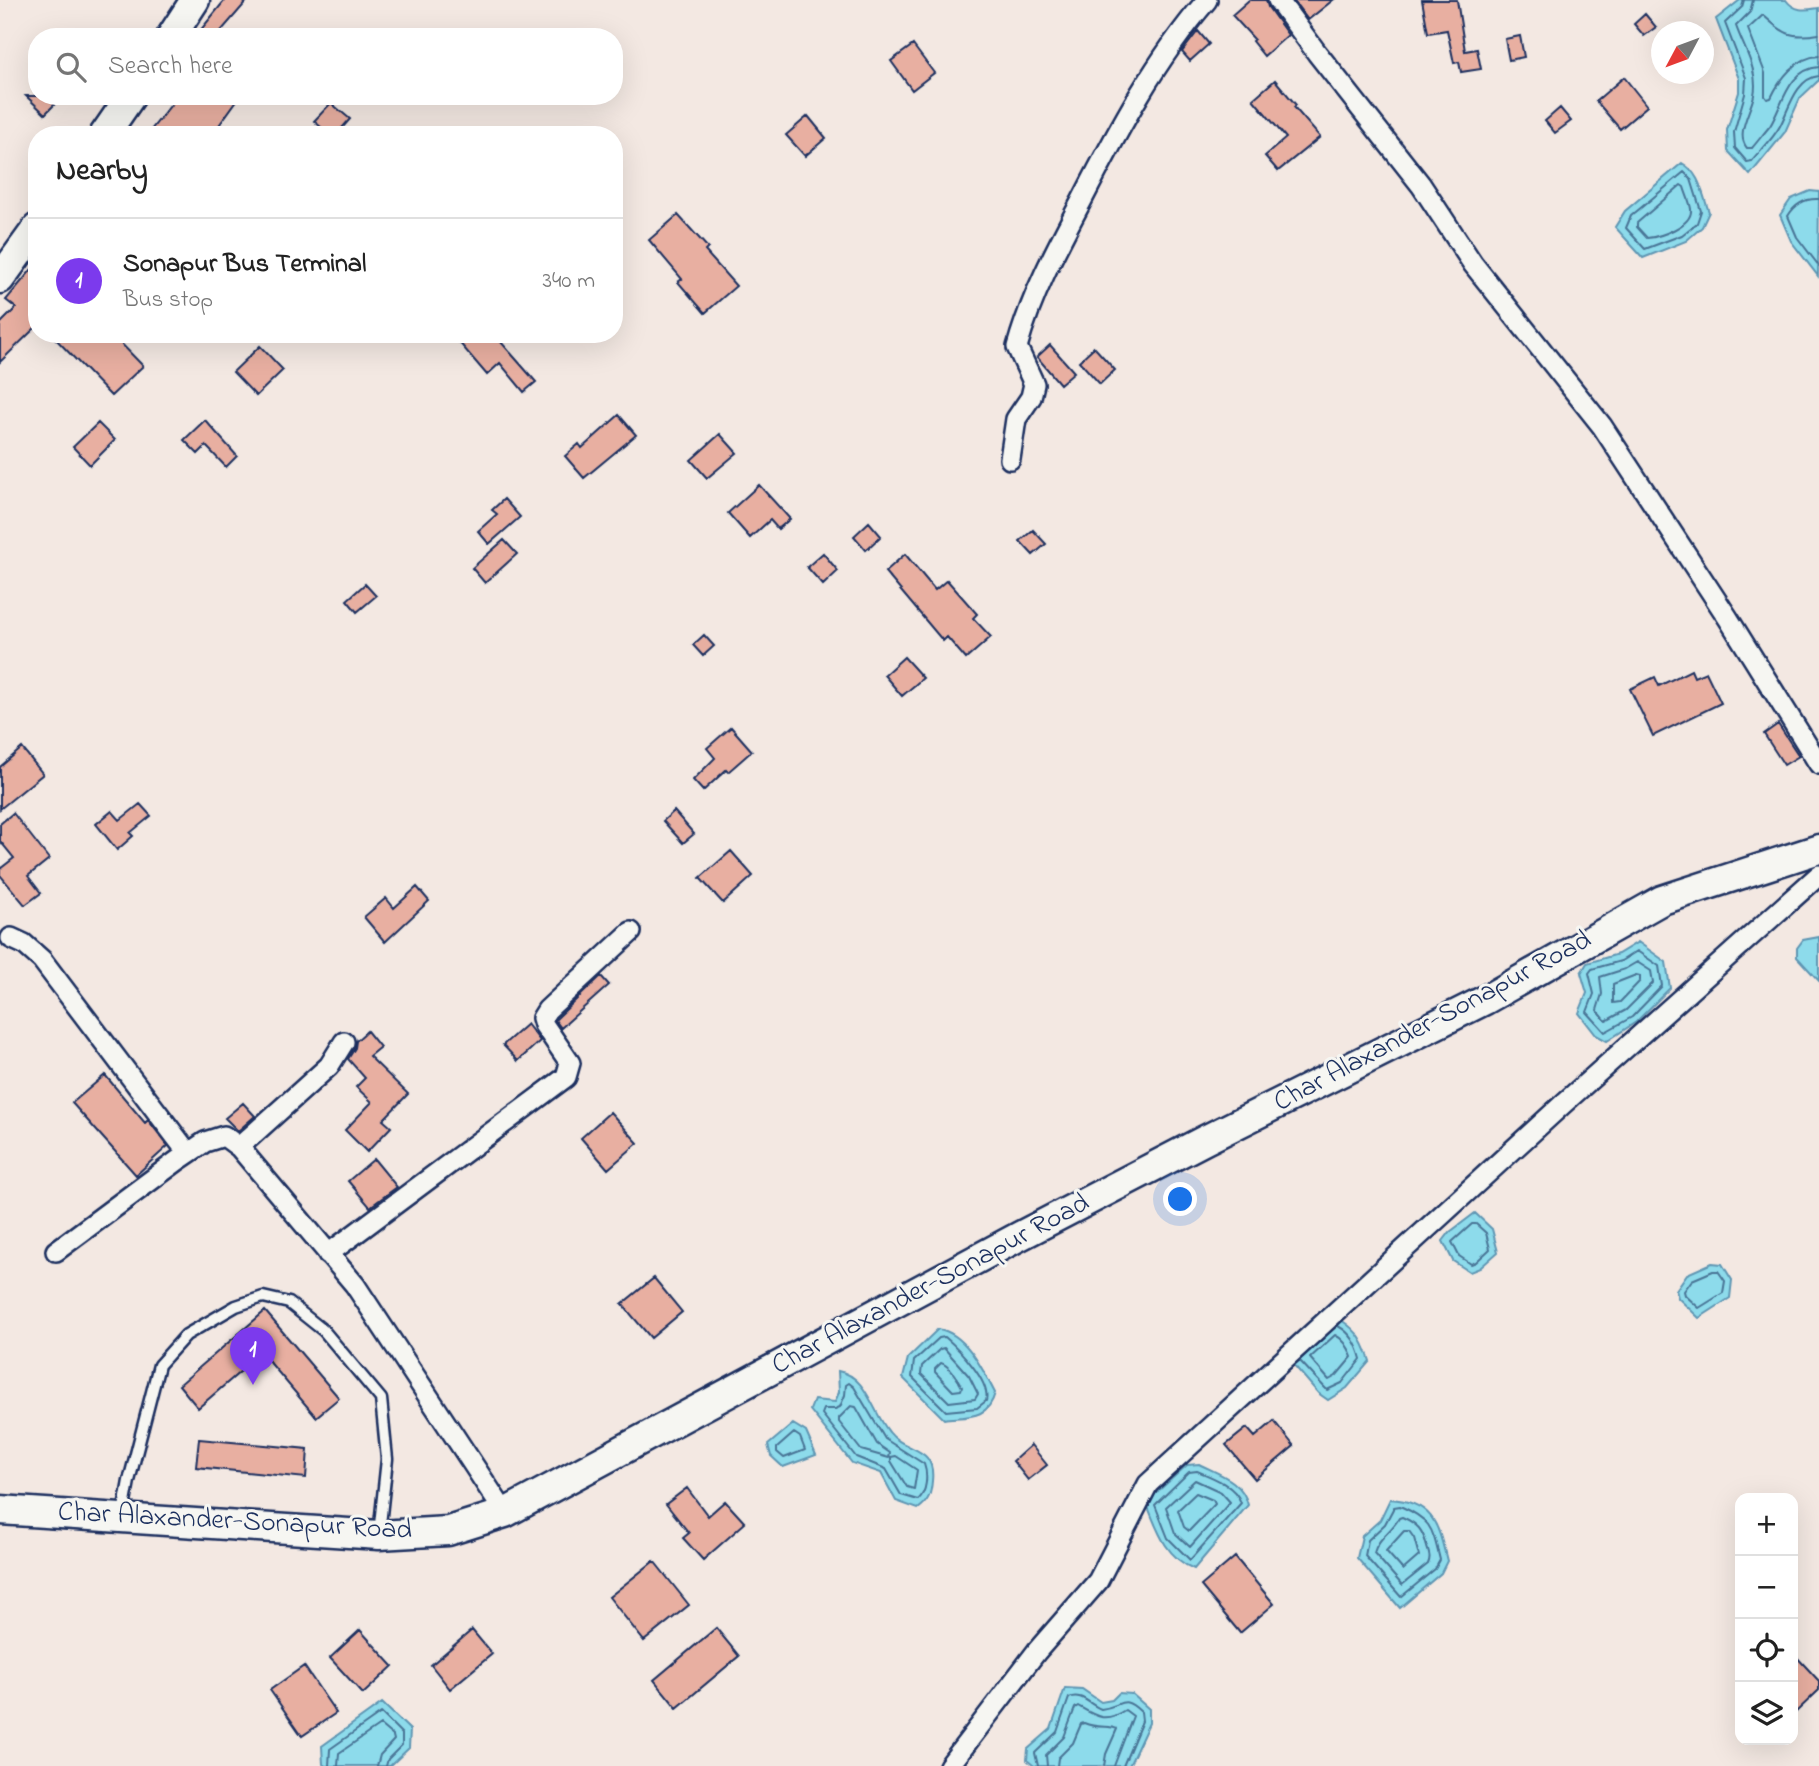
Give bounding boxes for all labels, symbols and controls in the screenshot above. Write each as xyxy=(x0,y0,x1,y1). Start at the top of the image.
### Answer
north arrow xyxy=(1651,21,1714,84)
search box xyxy=(28,28,623,105)
icon: search xyxy=(52,48,90,86)
text: Search here xyxy=(108,48,233,86)
text: Nearby xyxy=(56,150,148,194)
text: Sonapur Bus Terminal xyxy=(123,246,366,284)
text: 1 xyxy=(75,265,83,298)
text: 340 m xyxy=(542,265,595,298)
text: Bus stop xyxy=(123,284,213,317)
street label: Char Alaxander-Sonapur Road xyxy=(1267,921,1599,1123)
your location xyxy=(1163,1182,1197,1216)
street label: Char Alaxander-Sonapur Road xyxy=(765,1184,1097,1386)
pin: 1 xyxy=(230,1327,276,1385)
street label: Char Alaxander-Sonapur Road xyxy=(57,1492,413,1552)
map controls xyxy=(1735,1493,1798,1745)
button: + xyxy=(1735,1493,1798,1556)
button: − xyxy=(1735,1556,1798,1619)
button: locate xyxy=(1735,1619,1798,1682)
button: layers xyxy=(1735,1682,1798,1745)

